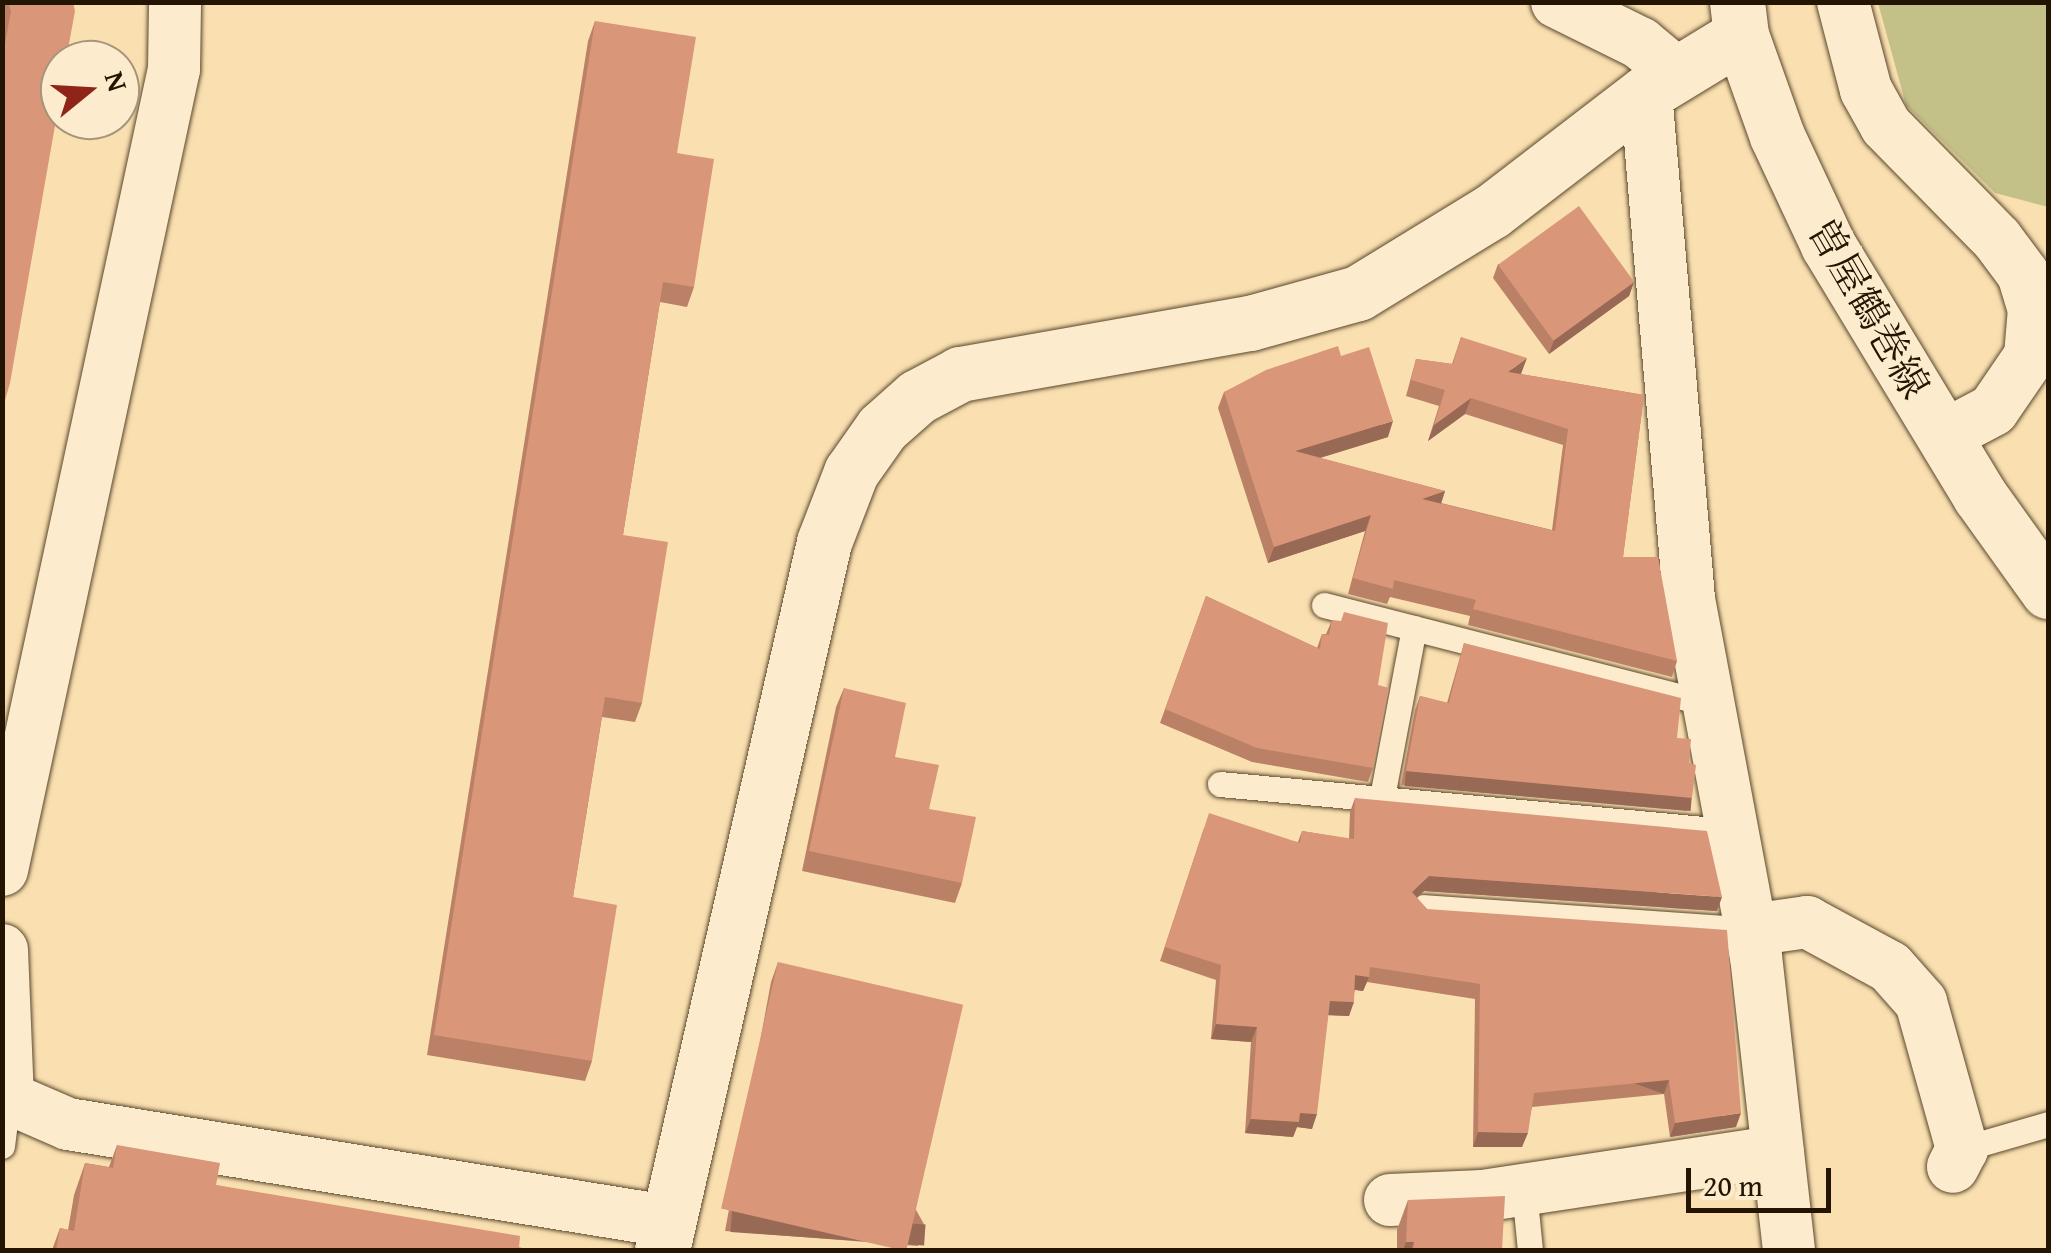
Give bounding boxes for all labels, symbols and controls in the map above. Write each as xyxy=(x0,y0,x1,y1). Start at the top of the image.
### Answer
north arrow xyxy=(40,40,140,140)
text: N xyxy=(95,66,139,96)
street label: 曽屋鶴巻線 xyxy=(1798,209,1940,407)
scale bar xyxy=(1691,1148,1836,1210)
text: 20 m xyxy=(1703,1163,1763,1207)

